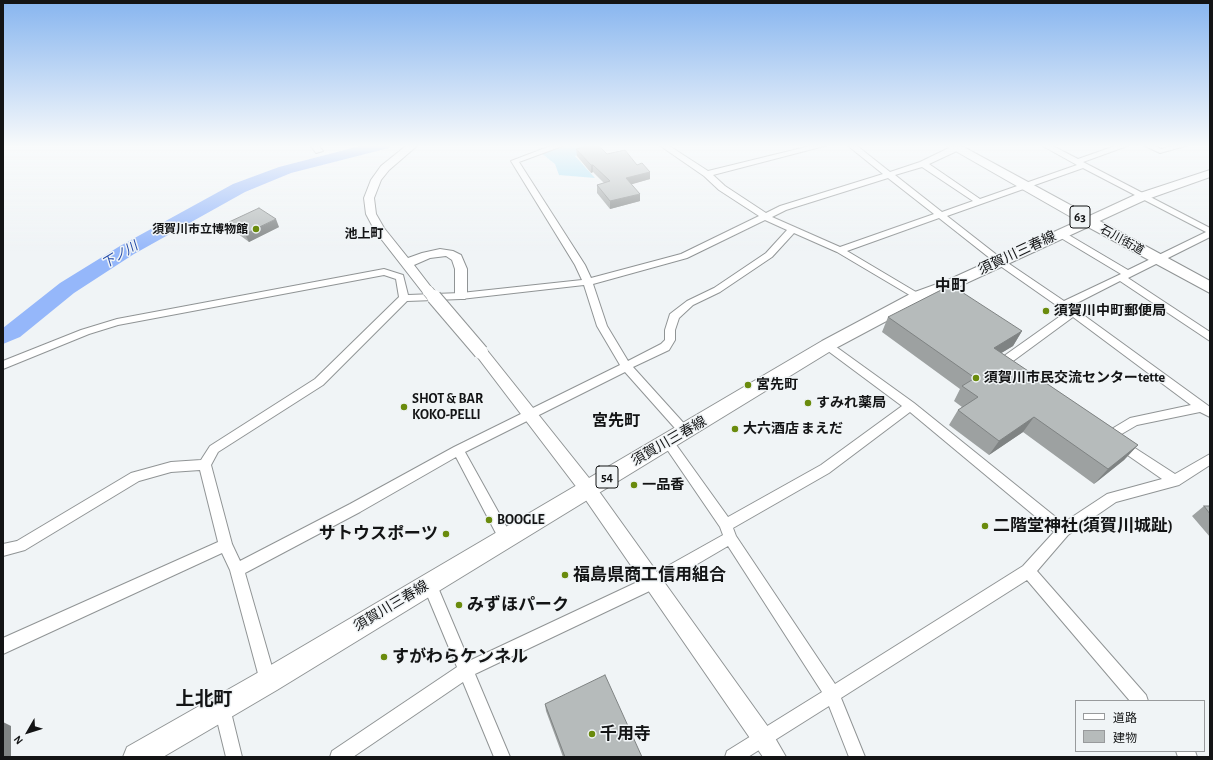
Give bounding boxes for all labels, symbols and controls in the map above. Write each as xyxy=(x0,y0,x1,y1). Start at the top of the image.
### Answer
road number: 63 xyxy=(1070,206,1090,228)
place label: 須賀川市立博物館 xyxy=(152,222,248,236)
street label: 石川街道 xyxy=(1098,222,1146,258)
marker: 須賀川市立博物館 xyxy=(251,224,261,234)
district label: 池上町 xyxy=(345,226,383,242)
street label: 須賀川三春線 xyxy=(975,228,1059,278)
water label: 下ノ川 xyxy=(99,238,141,272)
district label: 中町 xyxy=(935,276,967,296)
place label: 須賀川中町郵便局 xyxy=(1054,303,1166,319)
marker: 須賀川中町郵便局 xyxy=(1041,306,1051,316)
place label: 須賀川市民交流センターtette xyxy=(984,370,1165,386)
marker: 須賀川市民交流センターtette xyxy=(971,373,981,383)
place label: 宮先町 xyxy=(756,377,798,393)
marker: 宮先町 xyxy=(743,380,753,390)
place label: SHOT & BAR KOKO-PELLI xyxy=(412,391,483,424)
place label: すみれ薬局 xyxy=(816,395,886,411)
marker: すみれ薬局 xyxy=(803,398,813,408)
marker: SHOT & BAR KOKO-PELLI xyxy=(399,402,409,412)
district label: 宮先町 xyxy=(592,411,640,431)
street label: 須賀川三春線 xyxy=(628,413,710,469)
place label: 大六酒店 まえだ xyxy=(743,421,843,437)
marker: 大六酒店 まえだ xyxy=(730,424,740,434)
road number: 54 xyxy=(596,466,618,488)
place label: 一品香 xyxy=(642,477,684,493)
marker: 一品香 xyxy=(629,480,639,490)
place label: BOOGLE xyxy=(497,512,545,528)
marker: BOOGLE xyxy=(484,515,494,525)
place label: 二階堂神社(須賀川城趾) xyxy=(993,516,1173,536)
marker: 二階堂神社(須賀川城趾) xyxy=(980,521,990,531)
place label: サトウスポーツ xyxy=(319,524,438,544)
marker: サトウスポーツ xyxy=(441,529,451,539)
place label: 福島県商工信用組合 xyxy=(573,565,726,585)
marker: 福島県商工信用組合 xyxy=(560,570,570,580)
street label: 須賀川三春線 xyxy=(351,577,431,635)
place label: みずほパーク xyxy=(467,595,569,615)
marker: みずほパーク xyxy=(454,600,464,610)
place label: すがわらケンネル xyxy=(392,647,528,667)
marker: すがわらケンネル xyxy=(379,652,389,662)
district label: 上北町 xyxy=(176,688,232,710)
legend xyxy=(1075,700,1205,752)
north arrow xyxy=(8,712,48,752)
text: 道路 xyxy=(1113,712,1137,724)
place label: 千用寺 xyxy=(600,724,651,744)
marker: 千用寺 xyxy=(587,729,597,739)
text: 建物 xyxy=(1113,732,1137,744)
text: N xyxy=(12,733,25,746)

